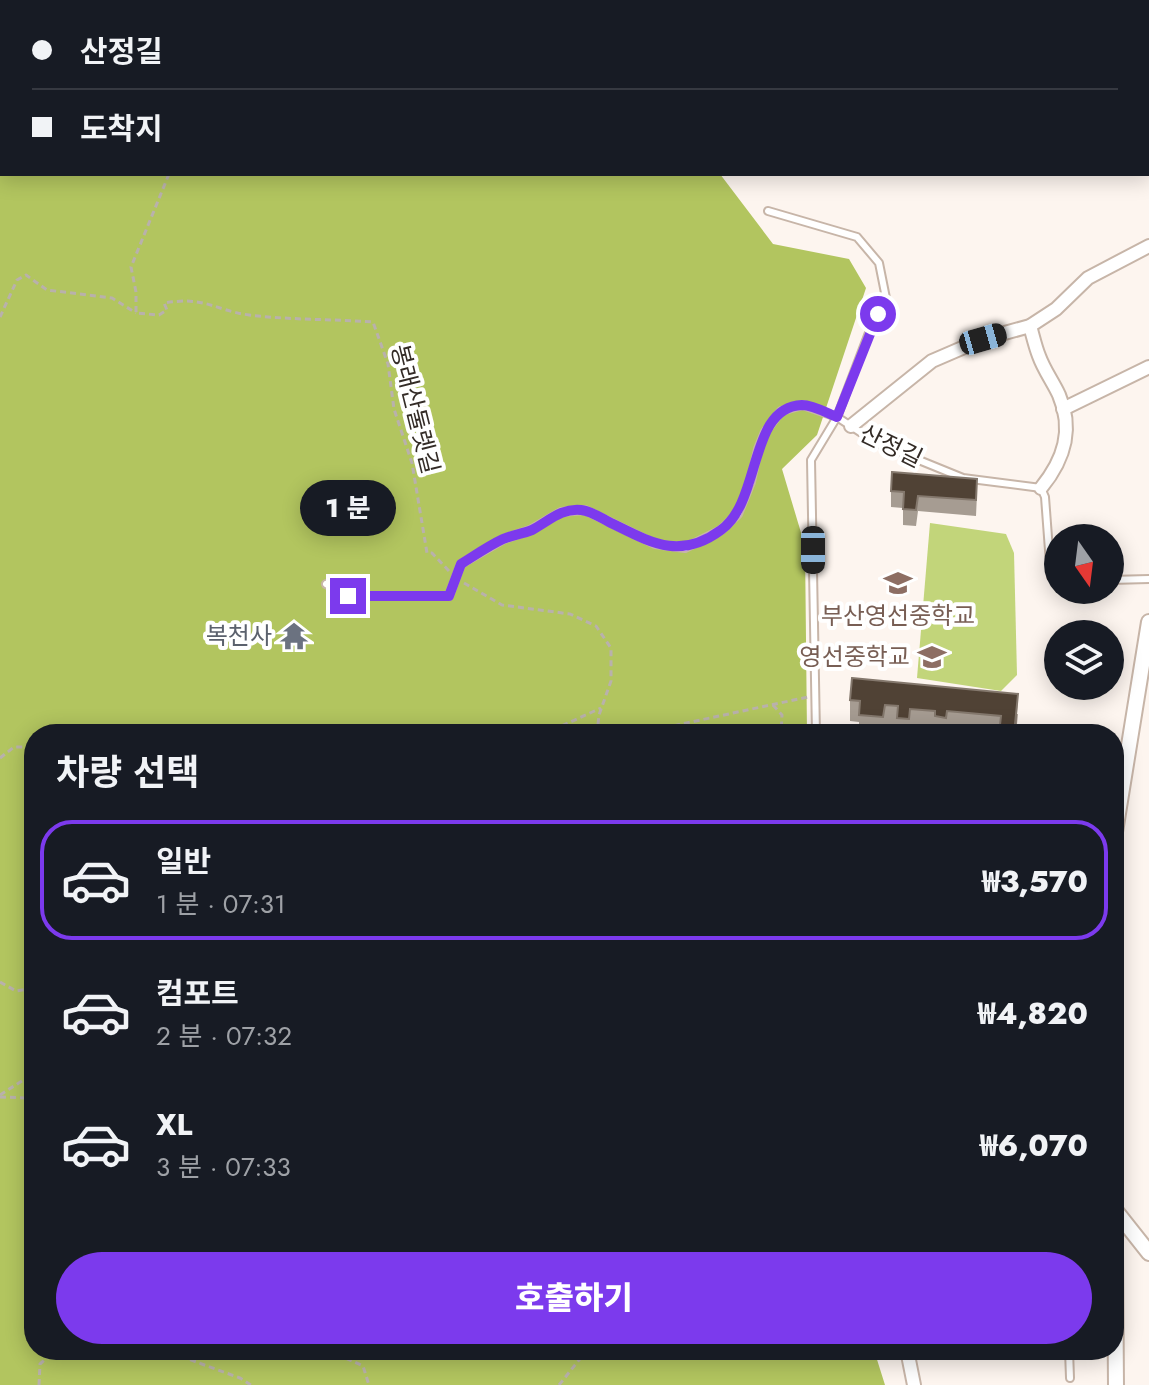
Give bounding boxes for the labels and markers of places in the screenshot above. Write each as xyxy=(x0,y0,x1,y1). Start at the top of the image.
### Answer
school or university icon: 부산영선중학교 xyxy=(883,568,913,598)
place label: 부산영선중학교 xyxy=(821,598,975,633)
place label: 복천사 xyxy=(206,618,272,653)
temple icon: 복천사 xyxy=(279,621,309,651)
place label: 영선중학교 xyxy=(800,639,910,674)
school or university icon: 영선중학교 xyxy=(917,642,947,672)

